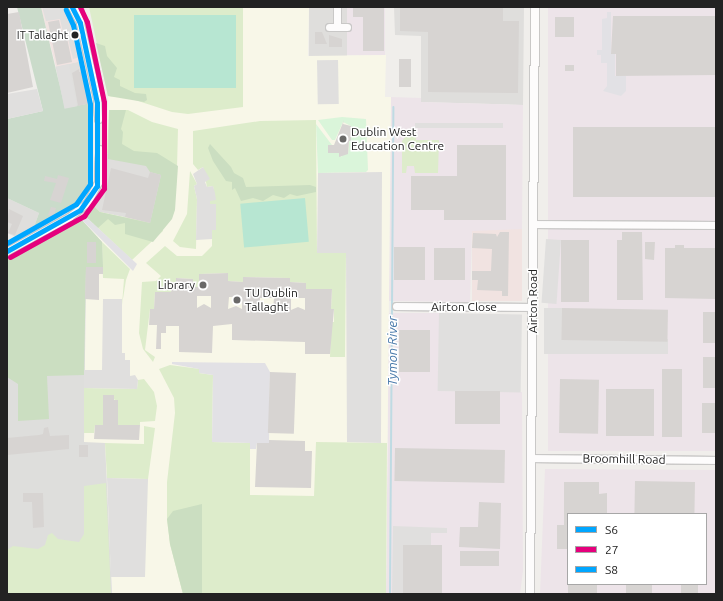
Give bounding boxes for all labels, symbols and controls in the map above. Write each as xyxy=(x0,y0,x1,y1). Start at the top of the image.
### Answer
place label: IT Tallaght xyxy=(17,28,68,42)
marker: IT Tallaght xyxy=(70,30,80,40)
place label: Dublin West Education Centre xyxy=(351,125,444,153)
marker: Dublin West Education Centre xyxy=(338,134,348,144)
street label: Airton Road xyxy=(526,269,540,333)
place label: Library xyxy=(158,278,195,292)
marker: Library xyxy=(198,280,208,290)
place label: TU Dublin Tallaght xyxy=(245,286,298,314)
marker: TU Dublin Tallaght xyxy=(232,295,242,305)
street label: Airton Close xyxy=(431,300,497,314)
water label: Tymon River xyxy=(384,316,400,386)
street label: Broomhill Road xyxy=(582,451,666,467)
legend xyxy=(567,513,707,585)
text: S6 xyxy=(605,523,618,536)
text: 27 xyxy=(605,543,619,556)
text: S8 xyxy=(605,563,618,576)

